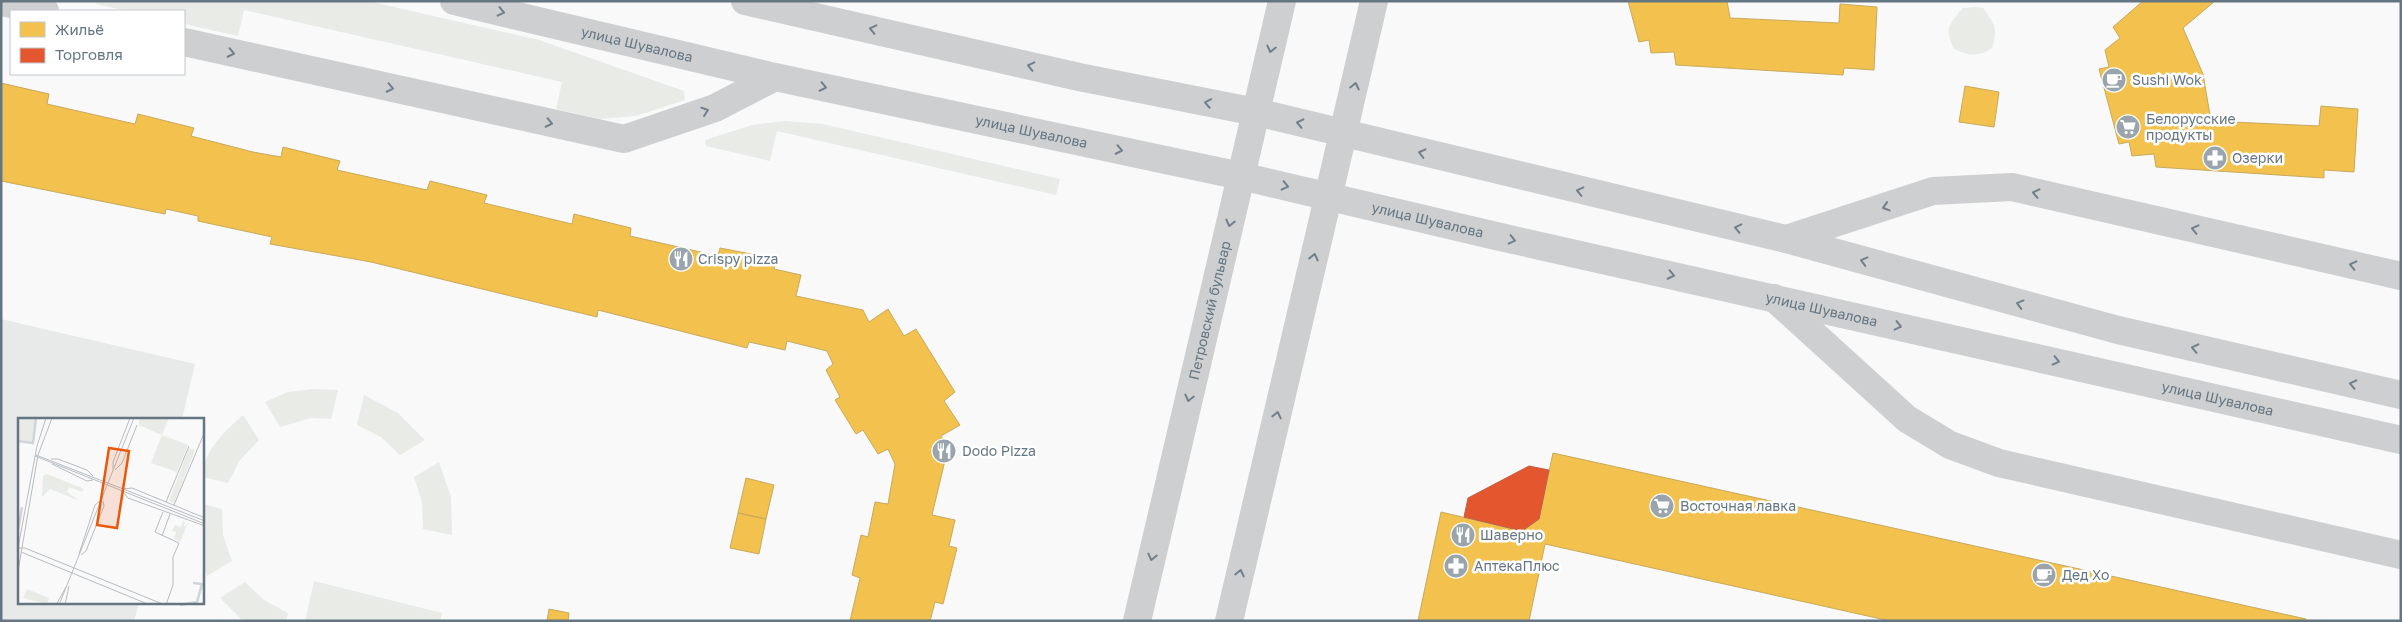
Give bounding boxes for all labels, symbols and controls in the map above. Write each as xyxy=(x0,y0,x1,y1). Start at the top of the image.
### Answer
one-way arrow xyxy=(497,6,506,17)
legend xyxy=(10,10,185,75)
text: Жильё xyxy=(55,20,104,38)
street label: улица Шувалова xyxy=(579,22,695,65)
one-way arrow xyxy=(868,25,877,35)
one-way arrow xyxy=(1266,44,1277,53)
text: Торговля xyxy=(55,45,123,63)
one-way arrow xyxy=(227,47,236,57)
one-way arrow xyxy=(1027,61,1036,72)
cafe icon: Sushi Wok xyxy=(2101,67,2127,93)
place label: Sushi Wok xyxy=(2132,71,2202,88)
one-way arrow xyxy=(818,81,827,92)
one-way arrow xyxy=(1349,81,1360,90)
one-way arrow xyxy=(386,82,394,93)
one-way arrow xyxy=(1204,98,1213,109)
one-way arrow xyxy=(700,107,708,117)
place label: Белорусские продукты xyxy=(2146,110,2236,143)
street label: улица Шувалова xyxy=(974,111,1089,151)
supermarket icon: Белорусские продукты xyxy=(2115,114,2141,140)
one-way arrow xyxy=(544,117,553,128)
one-way arrow xyxy=(1296,118,1305,129)
one-way arrow xyxy=(1114,144,1123,155)
pharmacy icon: Озерки xyxy=(2202,145,2228,171)
one-way arrow xyxy=(1417,148,1426,159)
place label: Озерки xyxy=(2232,149,2283,166)
one-way arrow xyxy=(1280,180,1289,191)
one-way arrow xyxy=(1576,186,1585,197)
one-way arrow xyxy=(2032,188,2041,199)
street label: улица Шувалова xyxy=(1370,198,1485,241)
one-way arrow xyxy=(1883,201,1891,211)
one-way arrow xyxy=(1225,219,1236,228)
one-way arrow xyxy=(1734,223,1743,234)
one-way arrow xyxy=(2190,224,2199,235)
one-way arrow xyxy=(1508,234,1517,245)
street label: Петровский бульвар xyxy=(1185,239,1234,381)
restaurant icon: Crispy pizza xyxy=(668,246,694,272)
place label: Crispy pizza xyxy=(698,250,779,267)
one-way arrow xyxy=(1308,252,1319,261)
one-way arrow xyxy=(1860,256,1868,266)
one-way arrow xyxy=(2349,260,2358,271)
one-way arrow xyxy=(1666,269,1675,280)
street label: улица Шувалова xyxy=(1764,288,1879,330)
one-way arrow xyxy=(2017,299,2025,309)
one-way arrow xyxy=(1893,320,1902,330)
one-way arrow xyxy=(2190,343,2199,354)
one-way arrow xyxy=(2052,356,2061,366)
street label: улица Шувалова xyxy=(2160,377,2275,419)
one-way arrow xyxy=(2349,379,2358,390)
one-way arrow xyxy=(1184,394,1195,403)
one-way arrow xyxy=(1271,411,1282,420)
inset map xyxy=(18,418,204,604)
restaurant icon: Dodo Pizza xyxy=(931,438,957,464)
place label: Dodo Pizza xyxy=(962,442,1036,459)
supermarket icon: Восточная лавка xyxy=(1649,493,1675,519)
place label: Восточная лавка xyxy=(1680,497,1796,514)
restaurant icon: Шаверно xyxy=(1450,522,1476,548)
place label: Шаверно xyxy=(1480,526,1543,543)
one-way arrow xyxy=(1147,552,1158,561)
pharmacy icon: АптекаПлюс xyxy=(1443,553,1469,579)
place label: АптекаПлюс xyxy=(1474,557,1560,574)
cafe icon: Дед Хо xyxy=(2031,562,2057,588)
place label: Дед Хо xyxy=(2062,566,2109,583)
one-way arrow xyxy=(1234,569,1245,578)

